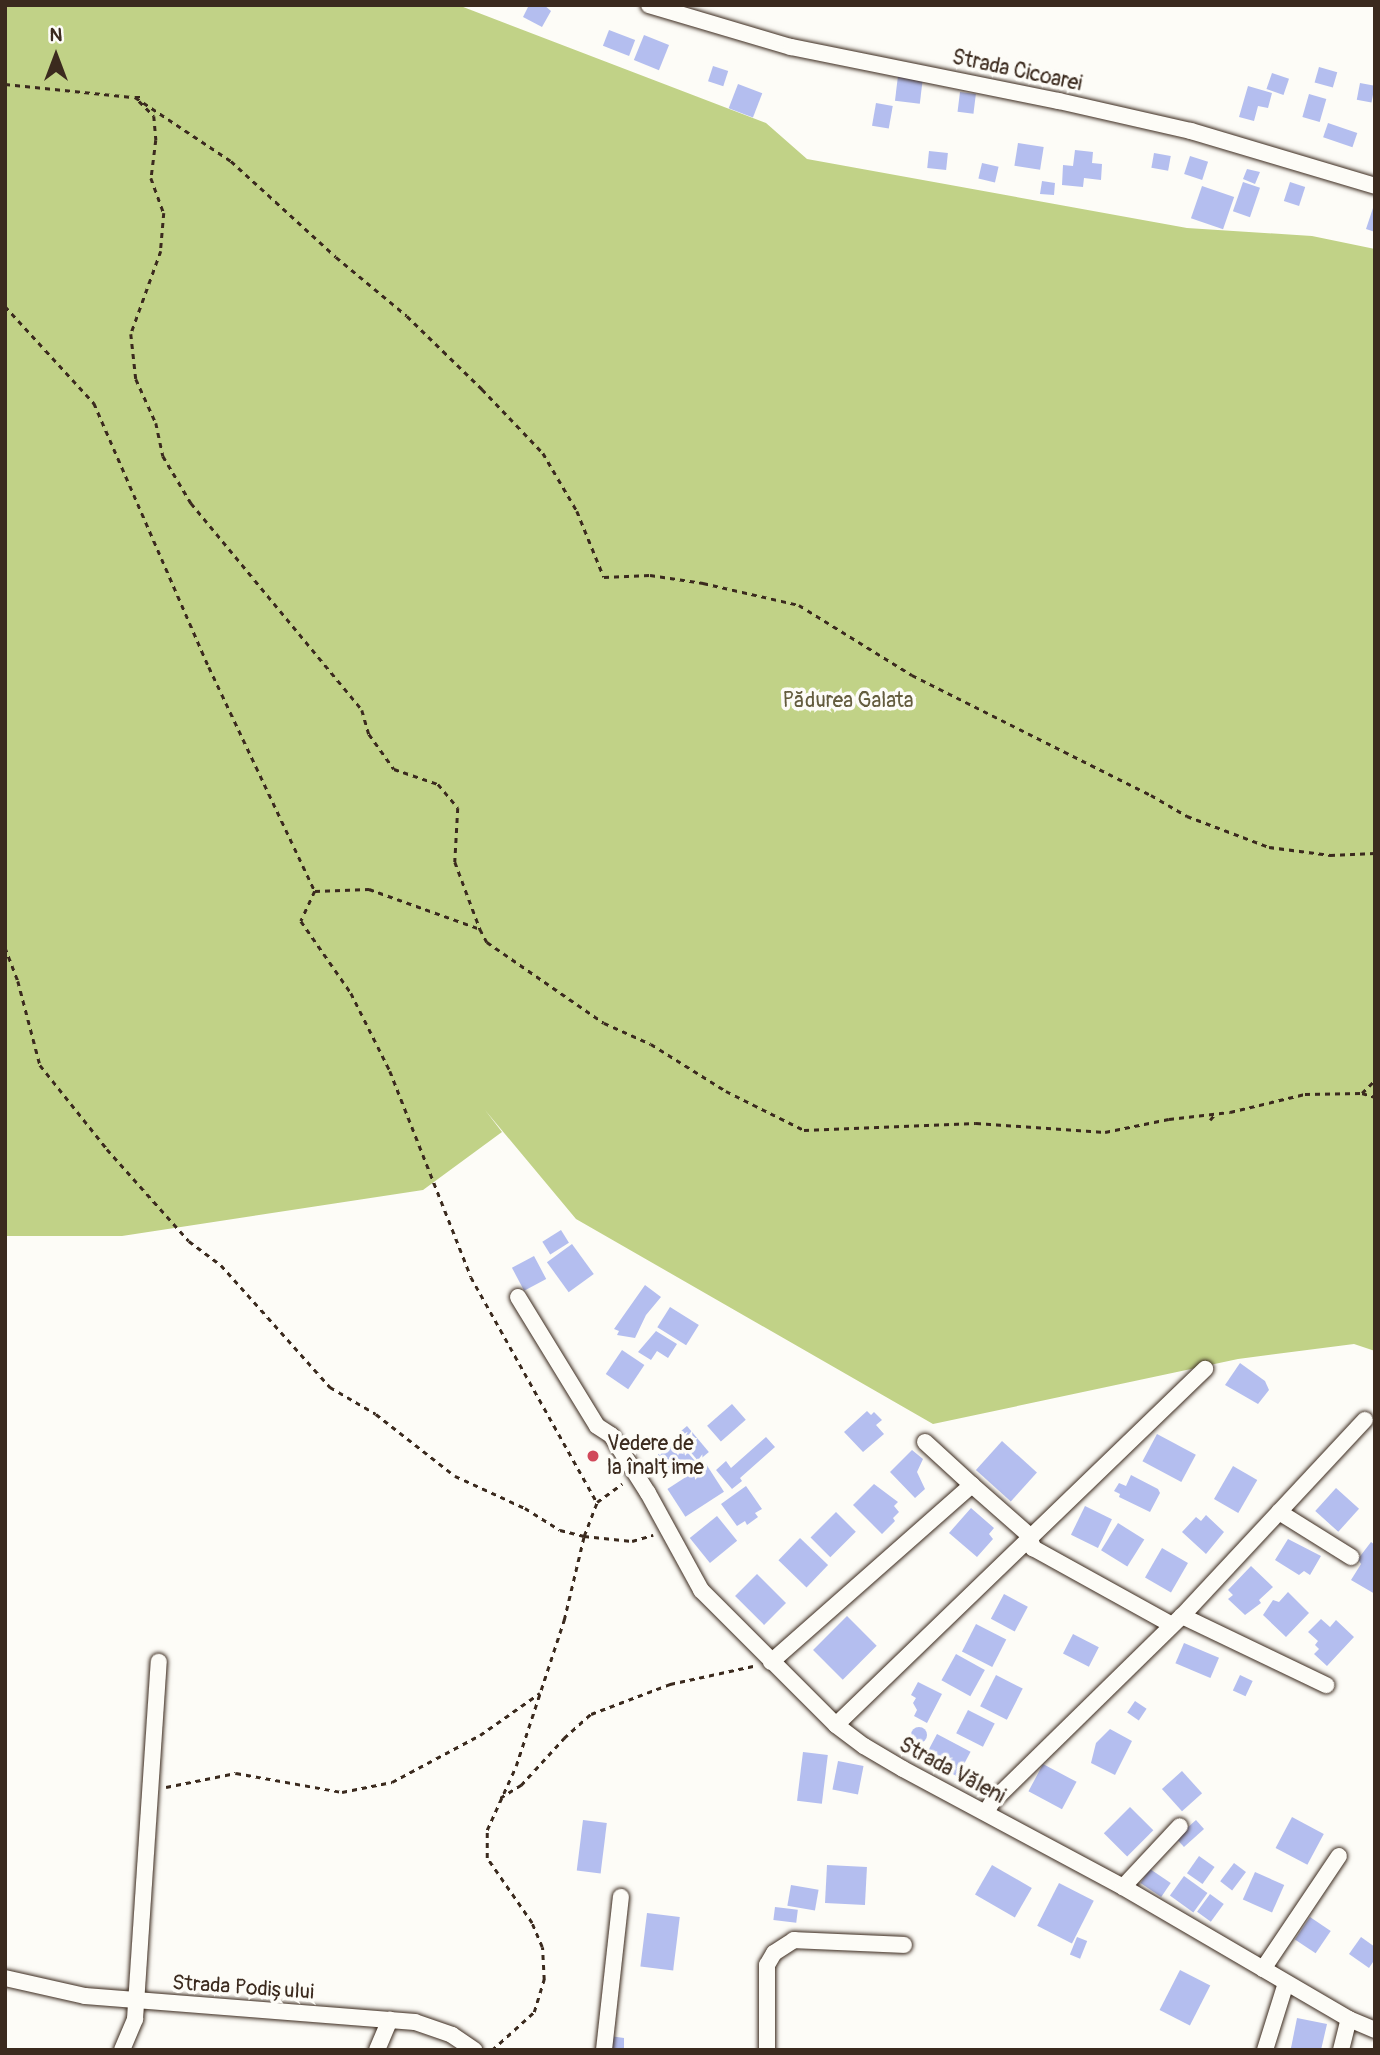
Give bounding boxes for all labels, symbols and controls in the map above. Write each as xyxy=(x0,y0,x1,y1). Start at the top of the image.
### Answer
north arrow xyxy=(21,21,91,91)
text: N xyxy=(50,23,62,47)
street label: Strada Cicoarei xyxy=(950,45,1084,97)
park label: Pădurea Galata xyxy=(782,688,914,714)
place label: Vedere de la înalțime xyxy=(607,1431,704,1481)
marker: Vedere de la înalțime xyxy=(585,1448,601,1464)
street label: Strada Văleni xyxy=(895,1733,1009,1809)
street label: Strada Podișului xyxy=(171,1970,315,2006)

